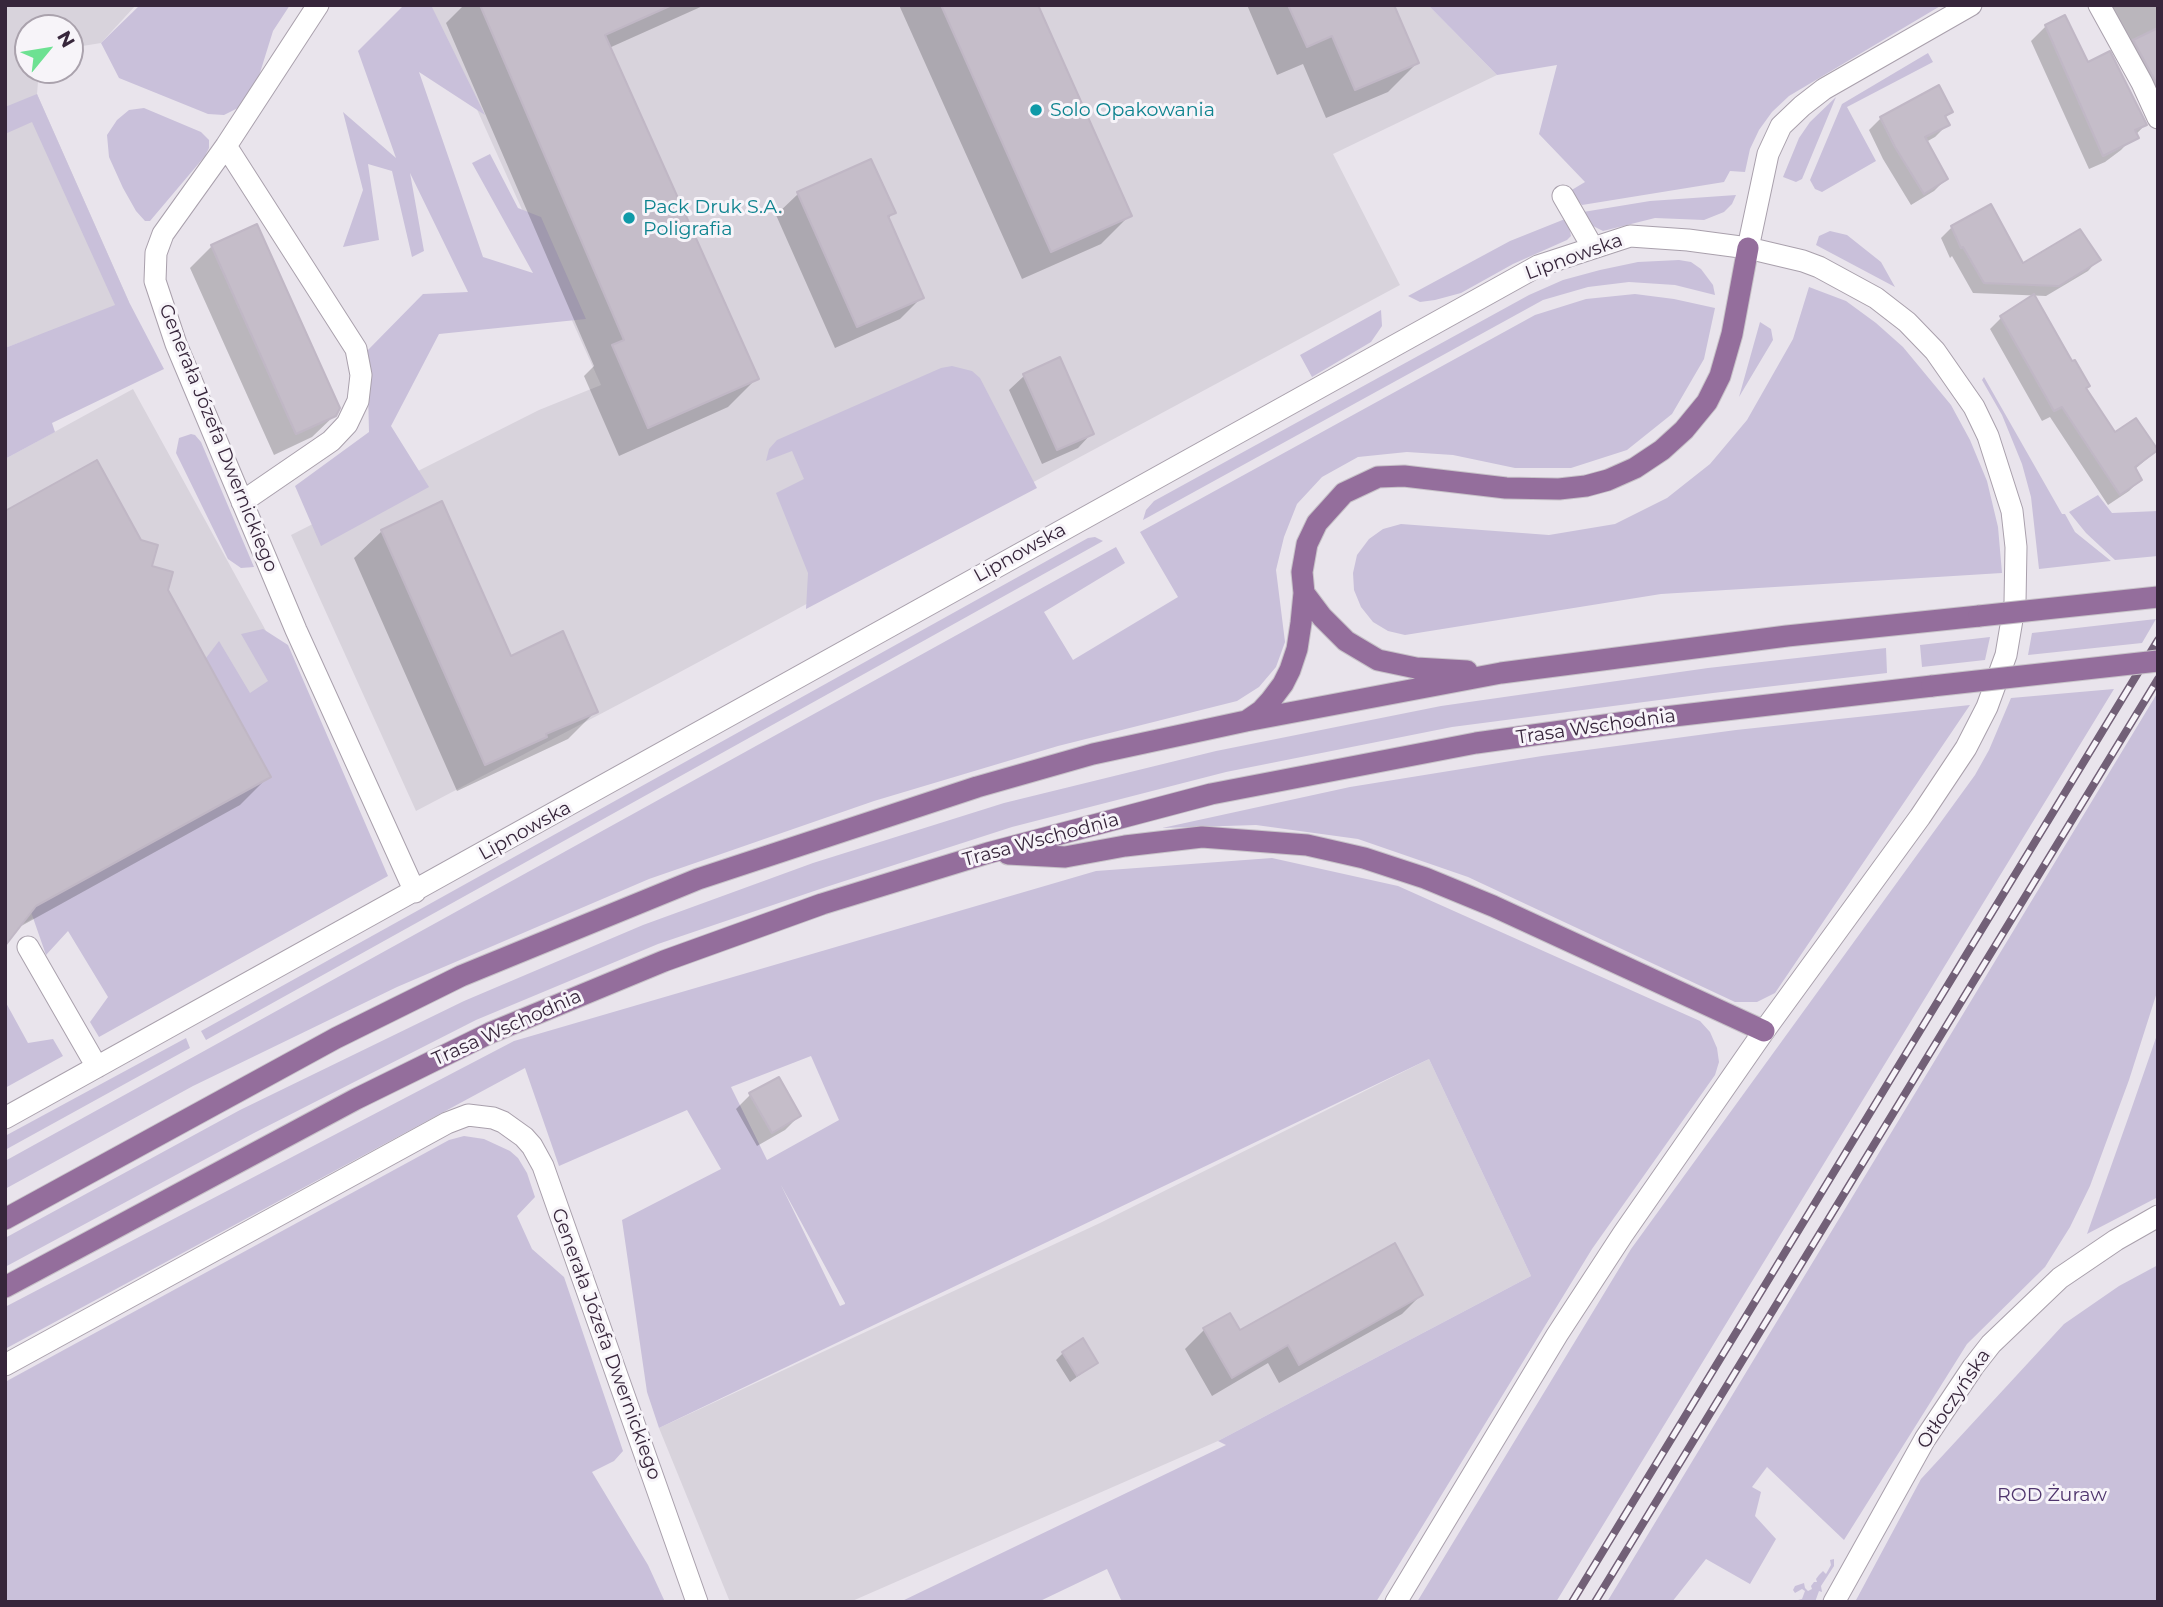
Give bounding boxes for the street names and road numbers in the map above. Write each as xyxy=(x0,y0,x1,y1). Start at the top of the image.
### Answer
street label: Lipnowska xyxy=(1522,229,1626,285)
street label: Generała Józefa Dwernickiego xyxy=(154,301,282,575)
street label: Lipnowska xyxy=(970,518,1070,588)
street label: Trasa Wschodnia xyxy=(1515,705,1677,749)
street label: Lipnowska xyxy=(475,796,575,866)
street label: Trasa Wschodnia xyxy=(960,808,1122,872)
street label: Trasa Wschodnia xyxy=(429,985,585,1071)
street label: Generała Józefa Dwernickiego xyxy=(546,1205,666,1483)
street label: Otłoczyńska xyxy=(1912,1345,1996,1453)

